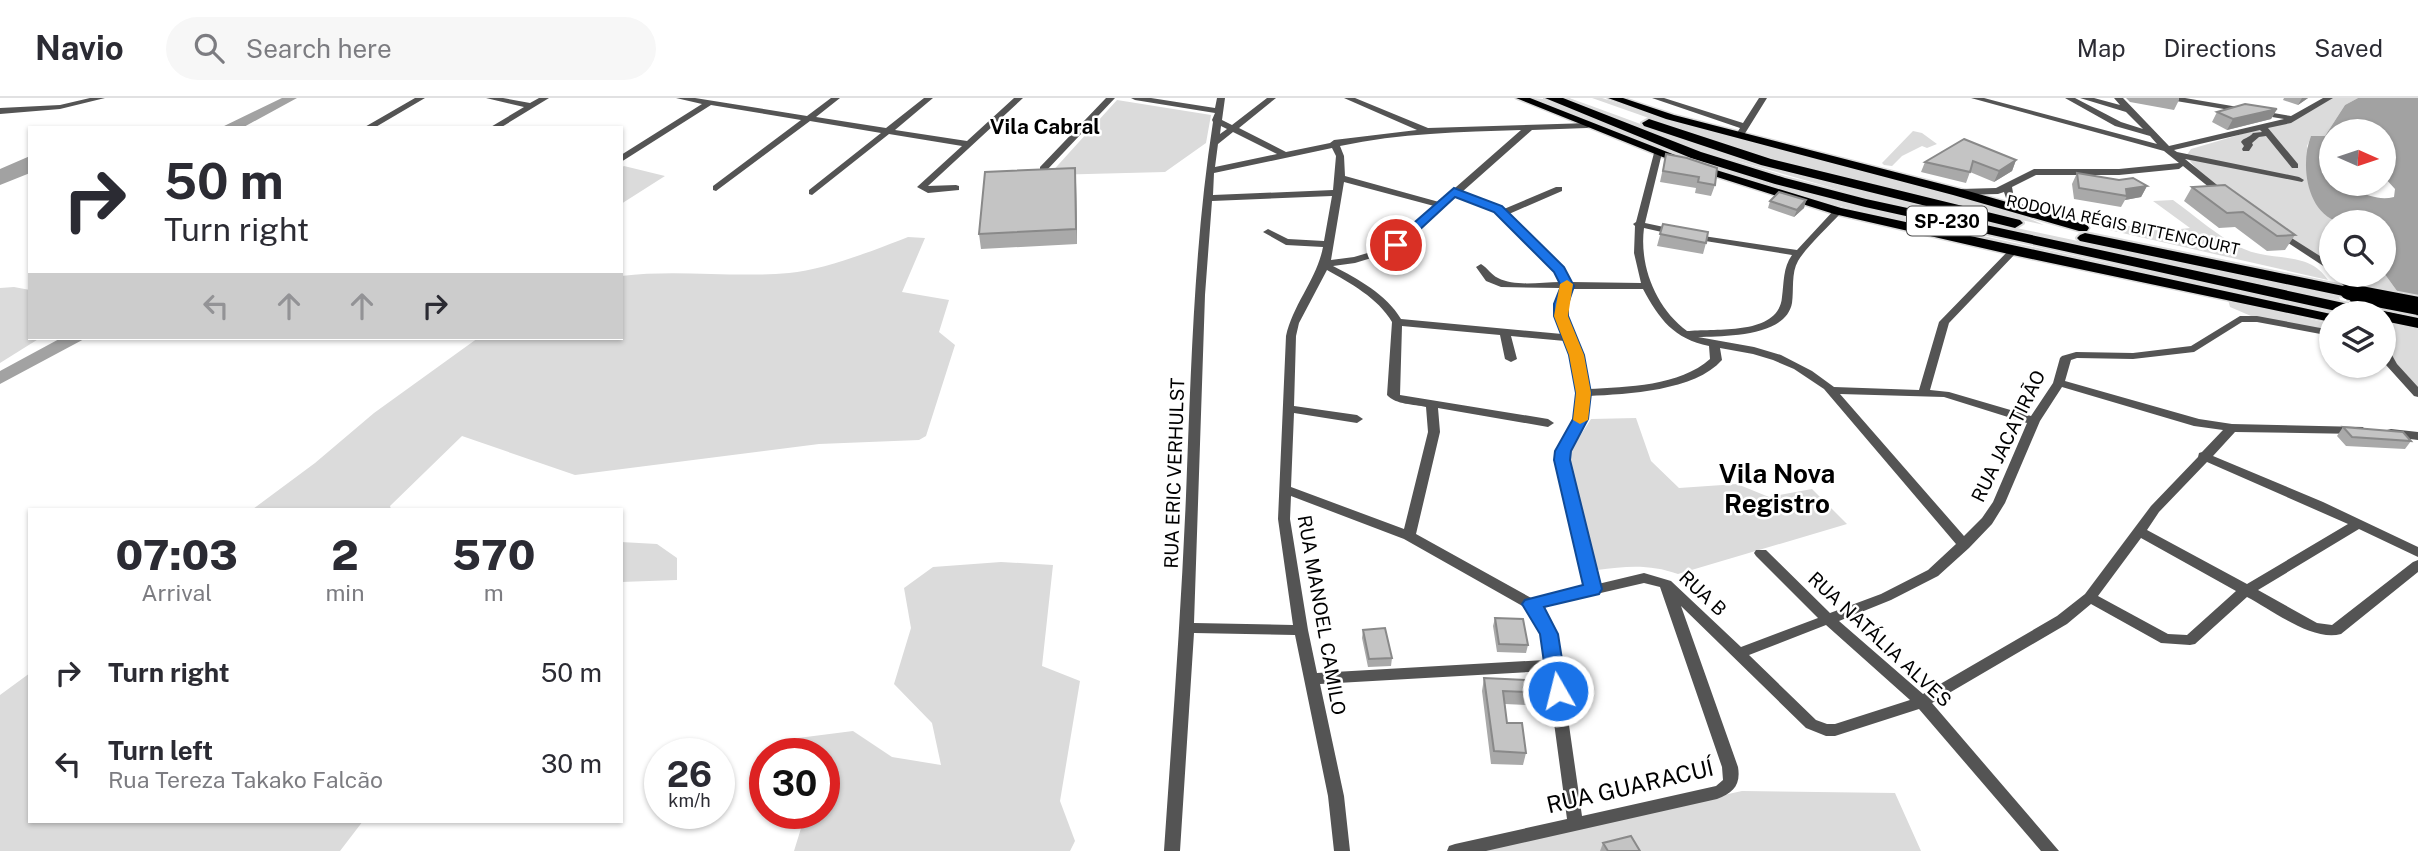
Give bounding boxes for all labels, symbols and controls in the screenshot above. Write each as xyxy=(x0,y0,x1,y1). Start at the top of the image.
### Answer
search box xyxy=(166,17,656,80)
text: Navio xyxy=(35,29,124,67)
icon: search xyxy=(190,29,228,67)
text: Search here xyxy=(246,33,392,64)
text: Map xyxy=(2077,34,2126,62)
text: Directions xyxy=(2164,34,2276,62)
text: Saved xyxy=(2314,34,2383,62)
district label: Vila Cabral xyxy=(990,114,1100,139)
north arrow xyxy=(2319,119,2396,196)
map controls xyxy=(2319,119,2396,378)
text: 50 m xyxy=(164,152,284,210)
icon: right xyxy=(49,154,140,245)
street label: RODOVIA RÉGIS BITTENCOURT xyxy=(2005,190,2242,259)
road number: SP-230 xyxy=(1907,207,1987,236)
button: search xyxy=(2319,210,2396,287)
text: Turn right xyxy=(164,211,309,248)
pin xyxy=(1366,215,1426,275)
icon: arrive xyxy=(1377,226,1415,264)
icon: left xyxy=(197,287,235,325)
icon: ahead xyxy=(270,287,308,325)
icon: ahead xyxy=(343,287,381,325)
icon: right xyxy=(416,287,454,325)
button: layers xyxy=(2319,301,2396,378)
street label: RUA JACATIRÃO xyxy=(1967,367,2049,505)
street label: RUA ERIC VERHULST xyxy=(1160,377,1188,569)
district label: Vila Nova Registro xyxy=(1719,458,1835,519)
street label: RUA MANOEL CAMILO xyxy=(1294,513,1350,717)
text: 07:03 xyxy=(116,530,238,579)
text: 2 xyxy=(331,530,359,579)
text: 570 xyxy=(452,530,535,579)
street label: RUA B xyxy=(1675,566,1731,620)
street label: RUA NATÁLIA ALVES xyxy=(1804,567,1956,711)
text: Arrival xyxy=(141,579,212,606)
text: min xyxy=(325,579,364,606)
text: m xyxy=(484,579,504,606)
icon: right xyxy=(49,654,87,692)
position arrow xyxy=(1521,654,1595,728)
text: Turn right xyxy=(108,657,230,688)
text: 50 m xyxy=(541,657,602,688)
text: Turn left xyxy=(108,735,213,766)
speed limit sign: 30 xyxy=(749,738,840,829)
icon: left xyxy=(49,745,87,783)
text: 30 m xyxy=(541,748,602,779)
street label: RUA GUARACUÍ xyxy=(1544,753,1718,818)
text: 26 xyxy=(667,754,712,795)
text: Rua Tereza Takako Falcão xyxy=(108,766,383,793)
text: km/h xyxy=(668,790,711,811)

